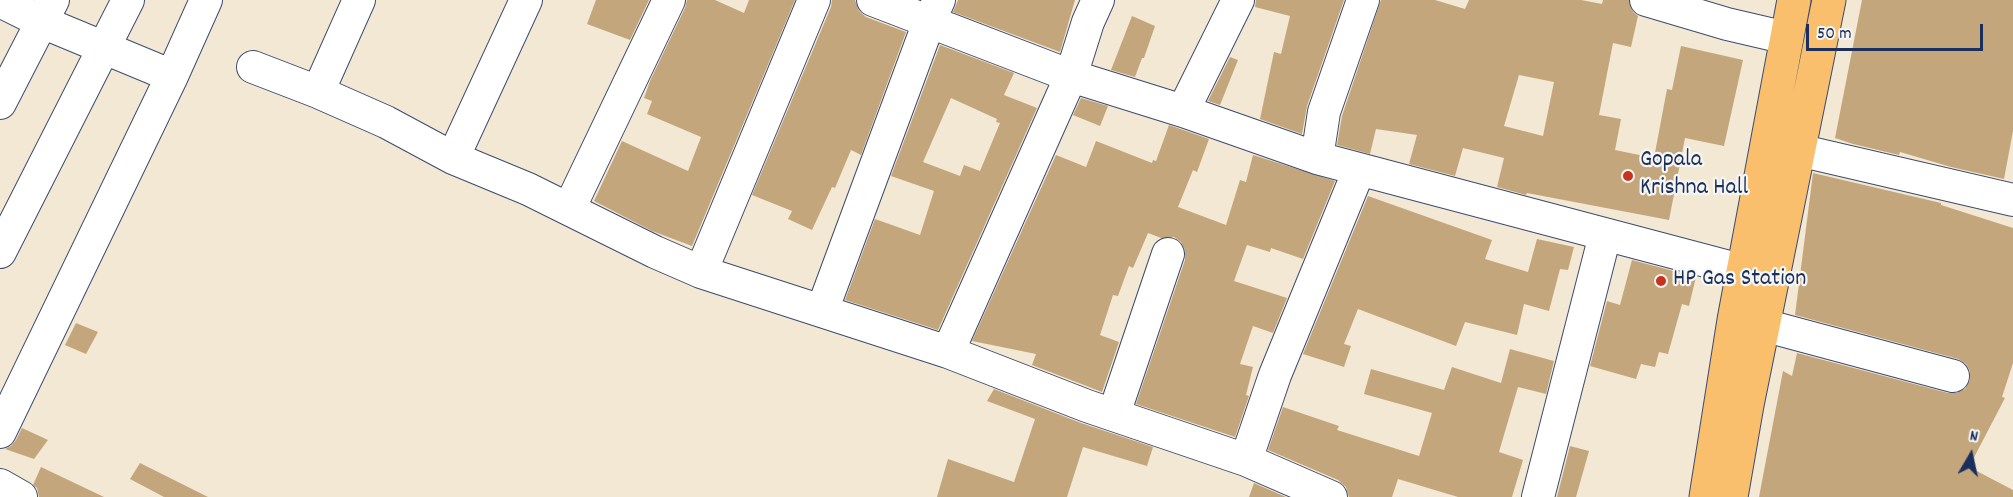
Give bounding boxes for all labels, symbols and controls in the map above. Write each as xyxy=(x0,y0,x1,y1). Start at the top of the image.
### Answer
scale bar xyxy=(1809,12,1986,50)
text: 50 m xyxy=(1817,22,1852,47)
place label: Gopala Krishna Hall xyxy=(1640,148,1748,204)
marker: Gopala Krishna Hall xyxy=(1621,169,1635,183)
place label: HP Gas Station xyxy=(1673,267,1806,295)
marker: HP Gas Station xyxy=(1654,274,1668,288)
north arrow xyxy=(1941,425,2001,485)
text: N xyxy=(1968,425,1980,449)

